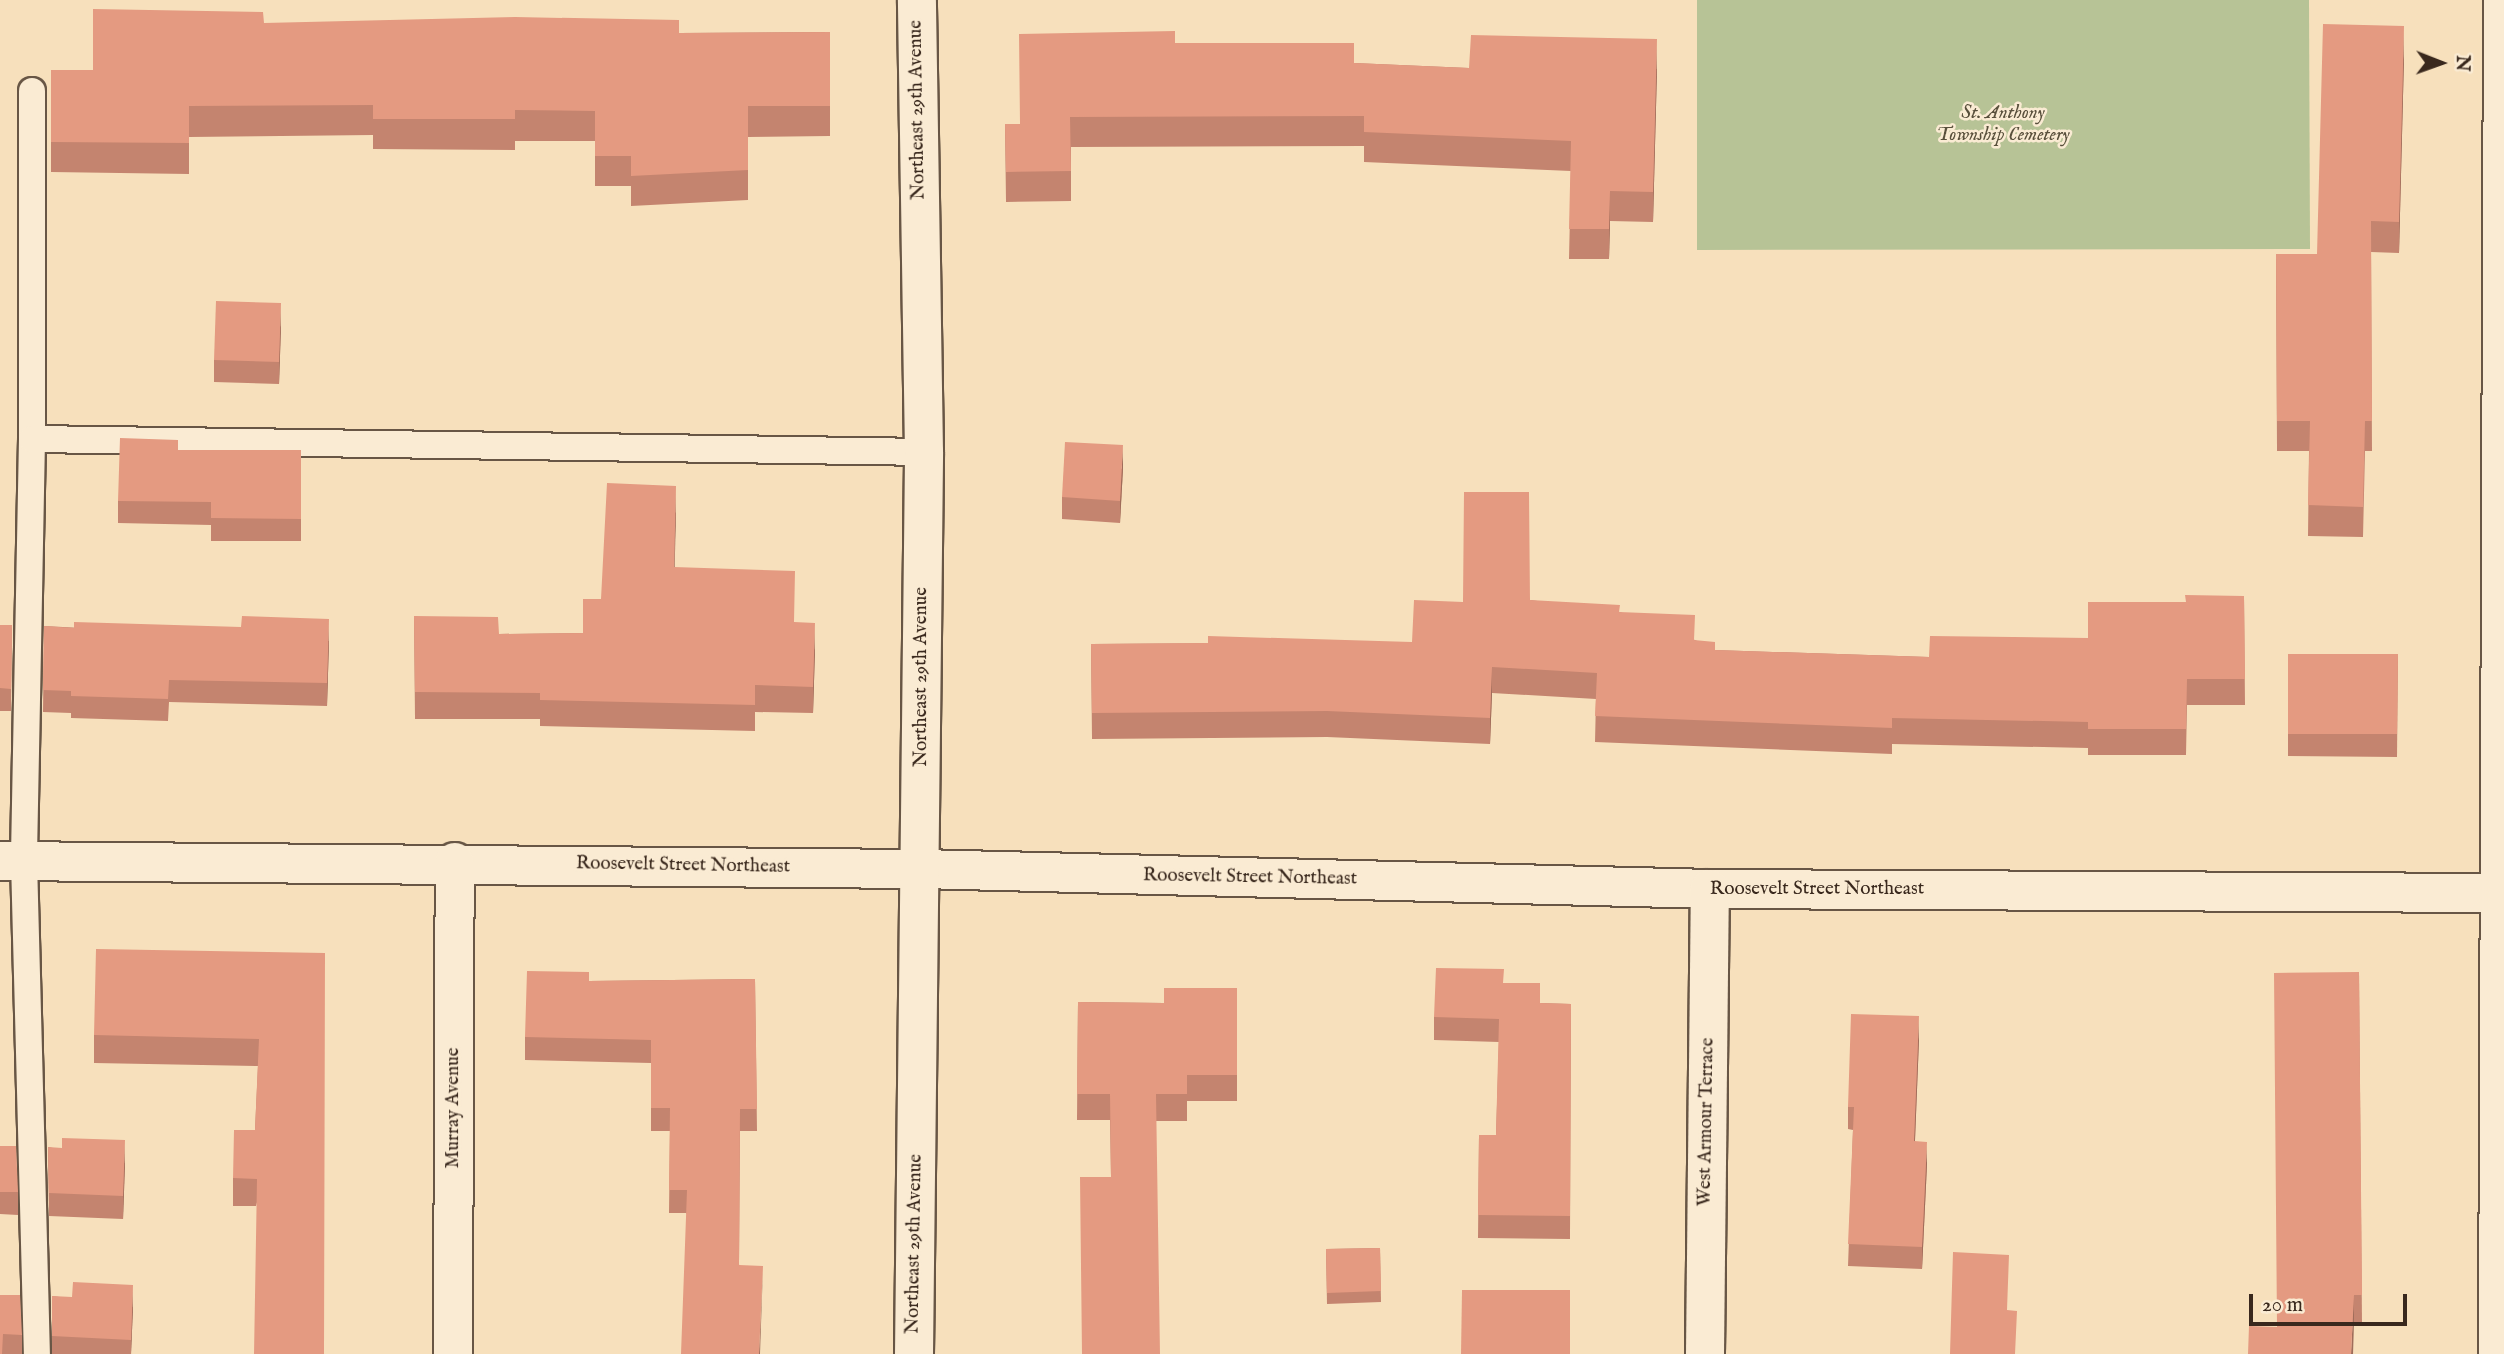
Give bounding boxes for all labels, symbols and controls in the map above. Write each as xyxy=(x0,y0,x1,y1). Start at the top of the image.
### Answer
street label: Northeast 29th Avenue xyxy=(905,20,931,200)
north arrow xyxy=(2406,28,2476,98)
text: N xyxy=(2450,55,2474,72)
park label: St. Anthony Township Cemetery xyxy=(1937,103,2070,147)
street label: Northeast 29th Avenue xyxy=(911,587,933,767)
street label: Roosevelt Street Northeast xyxy=(576,853,790,879)
street label: Roosevelt Street Northeast xyxy=(1143,865,1357,891)
street label: Roosevelt Street Northeast xyxy=(1710,879,1924,901)
street label: West Armour Terrace xyxy=(1694,1037,1720,1207)
street label: Murray Avenue xyxy=(443,1047,465,1169)
street label: Northeast 29th Avenue xyxy=(902,1154,928,1334)
scale bar xyxy=(2252,1280,2410,1324)
text: 20 m xyxy=(2262,1292,2303,1319)

